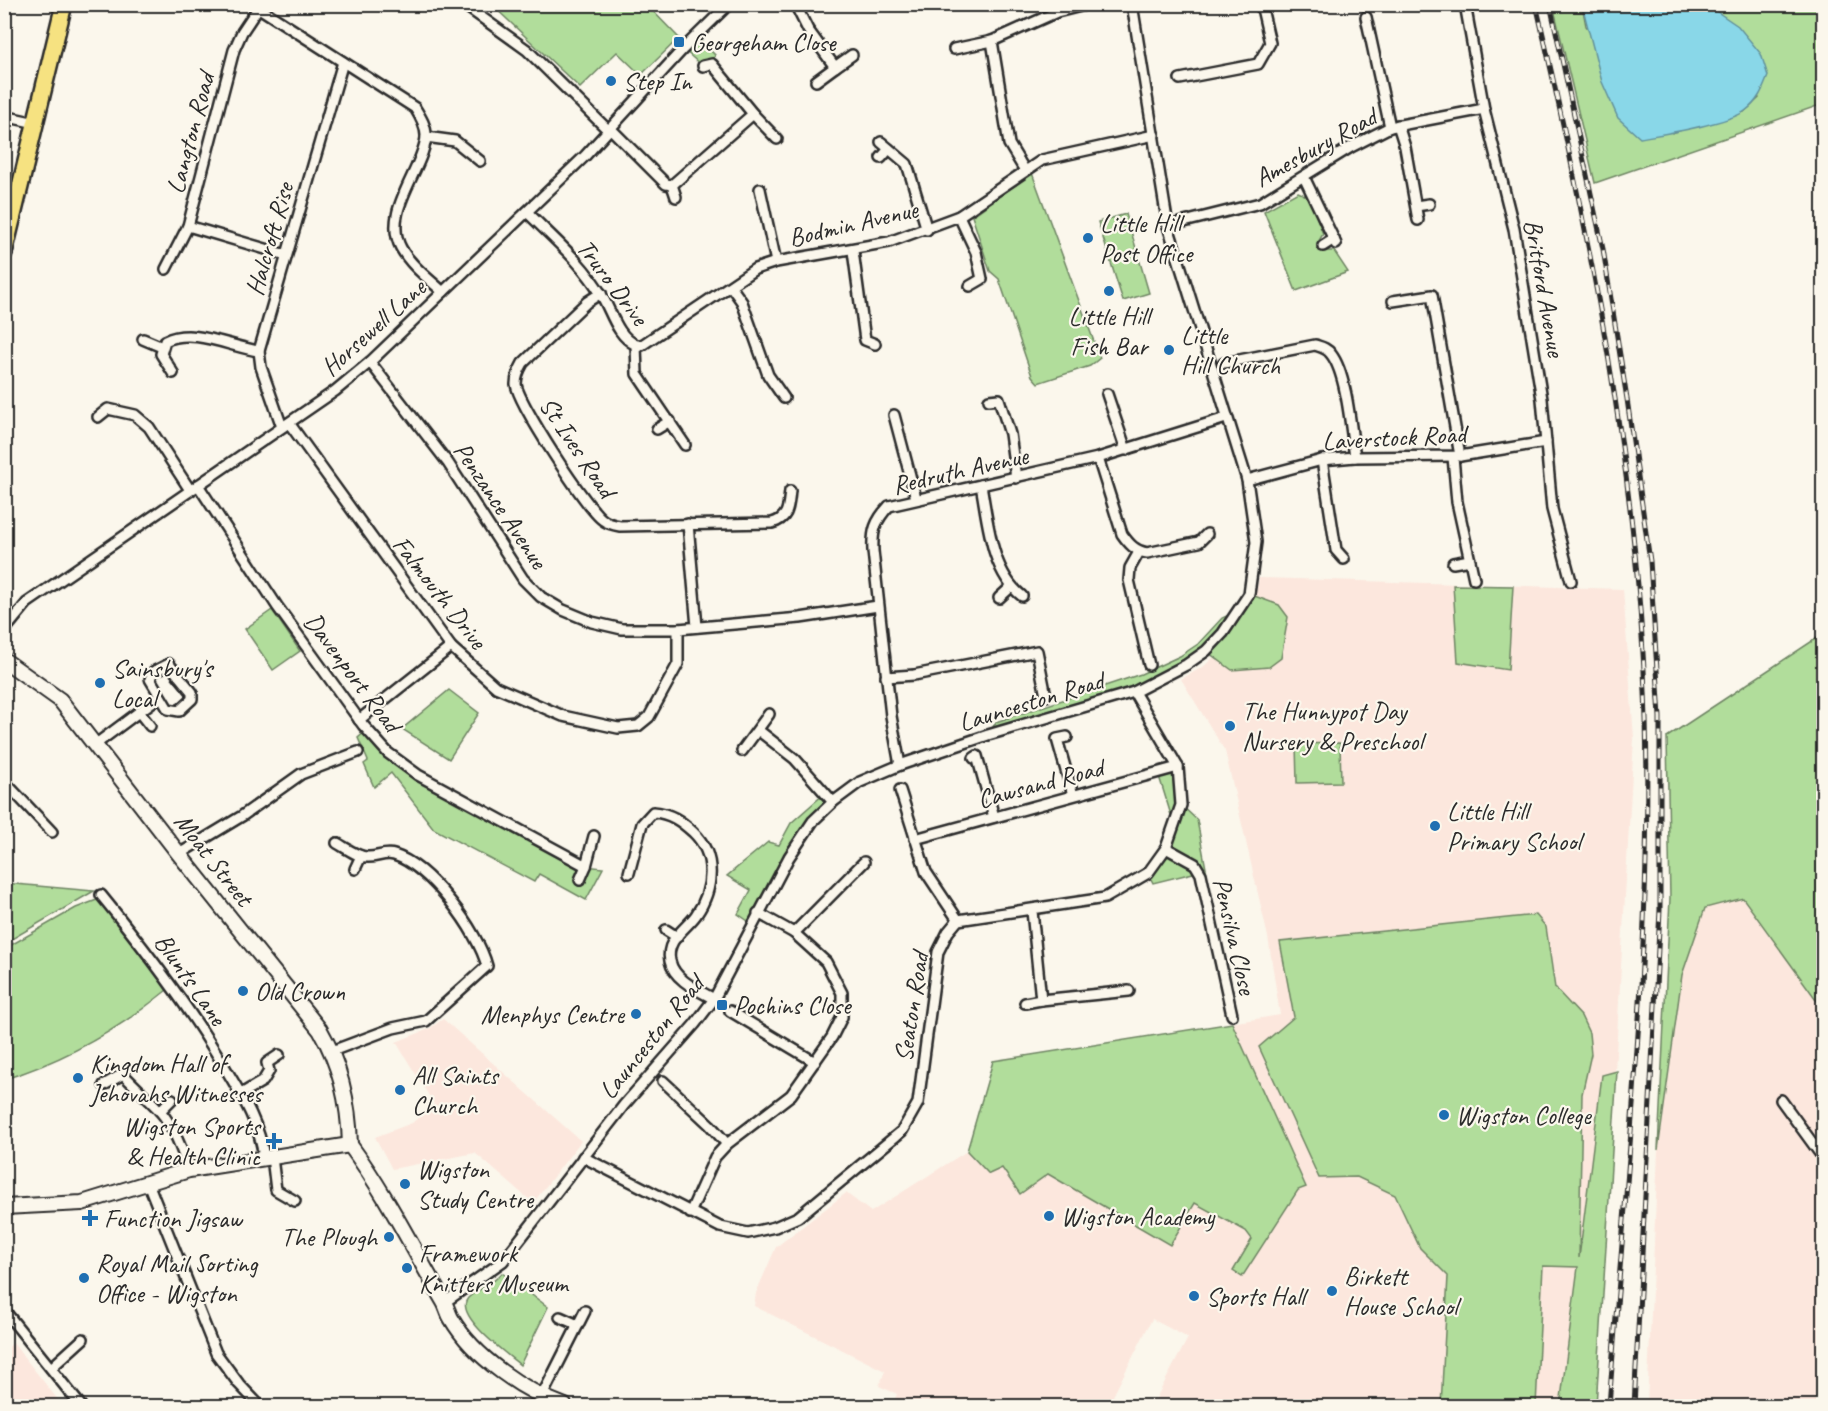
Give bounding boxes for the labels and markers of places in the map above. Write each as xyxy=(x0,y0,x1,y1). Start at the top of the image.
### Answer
place label: Georgeham Close xyxy=(691,26,837,59)
marker: Georgeham Close xyxy=(672,35,686,49)
place label: Step In xyxy=(623,65,693,98)
marker: Step In xyxy=(604,74,618,88)
place label: Little Hill Post Office xyxy=(1100,207,1195,270)
marker: Little Hill Post Office xyxy=(1081,231,1095,245)
marker: Little Hill Fish Bar xyxy=(1102,284,1116,298)
place label: Little Hill Fish Bar xyxy=(1069,300,1154,363)
place label: Little Hill Church xyxy=(1181,319,1281,382)
marker: Little Hill Church xyxy=(1162,343,1176,357)
place label: Sainsbury's Local xyxy=(112,652,214,715)
marker: Sainsbury's Local xyxy=(93,676,107,690)
place label: The Hunnypot Day Nursery & Preschool xyxy=(1242,695,1427,758)
marker: The Hunnypot Day Nursery & Preschool xyxy=(1223,719,1237,733)
place label: Little Hill Primary School xyxy=(1447,795,1585,858)
marker: Little Hill Primary School xyxy=(1428,819,1442,833)
place label: Old Crown xyxy=(255,975,345,1008)
marker: Old Crown xyxy=(236,984,250,998)
place label: Pochins Close xyxy=(734,989,853,1022)
place label: Menphys Centre xyxy=(481,998,626,1031)
marker: Pochins Close xyxy=(715,998,729,1012)
marker: Menphys Centre xyxy=(629,1007,643,1021)
place label: Kingdom Hall of Jehovahs Witnesses xyxy=(88,1047,264,1110)
place label: All Saints Church xyxy=(412,1059,500,1122)
marker: Kingdom Hall of Jehovahs Witnesses xyxy=(71,1071,85,1085)
marker: All Saints Church xyxy=(393,1083,407,1097)
place label: Wigston College xyxy=(1456,1099,1592,1132)
marker: Wigston College xyxy=(1437,1108,1451,1122)
place label: Wigston Sports & Health Clinic xyxy=(123,1110,262,1173)
marker: Wigston Sports & Health Clinic xyxy=(265,1132,283,1150)
place label: Wigston Study Centre xyxy=(417,1153,534,1216)
marker: Wigston Study Centre xyxy=(398,1177,412,1191)
place label: Wigston Academy xyxy=(1061,1200,1216,1233)
place label: Function Jigsaw xyxy=(104,1202,244,1235)
marker: Function Jigsaw xyxy=(81,1209,99,1227)
marker: Wigston Academy xyxy=(1042,1209,1056,1223)
place label: The Plough xyxy=(281,1221,379,1254)
marker: The Plough xyxy=(382,1230,396,1244)
place label: Framework Knitters Museum xyxy=(419,1237,570,1300)
place label: Royal Mail Sorting Office - Wigston xyxy=(96,1247,259,1310)
place label: Birkett House School xyxy=(1344,1260,1462,1323)
marker: Framework Knitters Museum xyxy=(400,1261,414,1275)
marker: Royal Mail Sorting Office - Wigston xyxy=(77,1271,91,1285)
place label: Sports Hall xyxy=(1206,1280,1309,1313)
marker: Birkett House School xyxy=(1325,1284,1339,1298)
marker: Sports Hall xyxy=(1187,1289,1201,1303)

